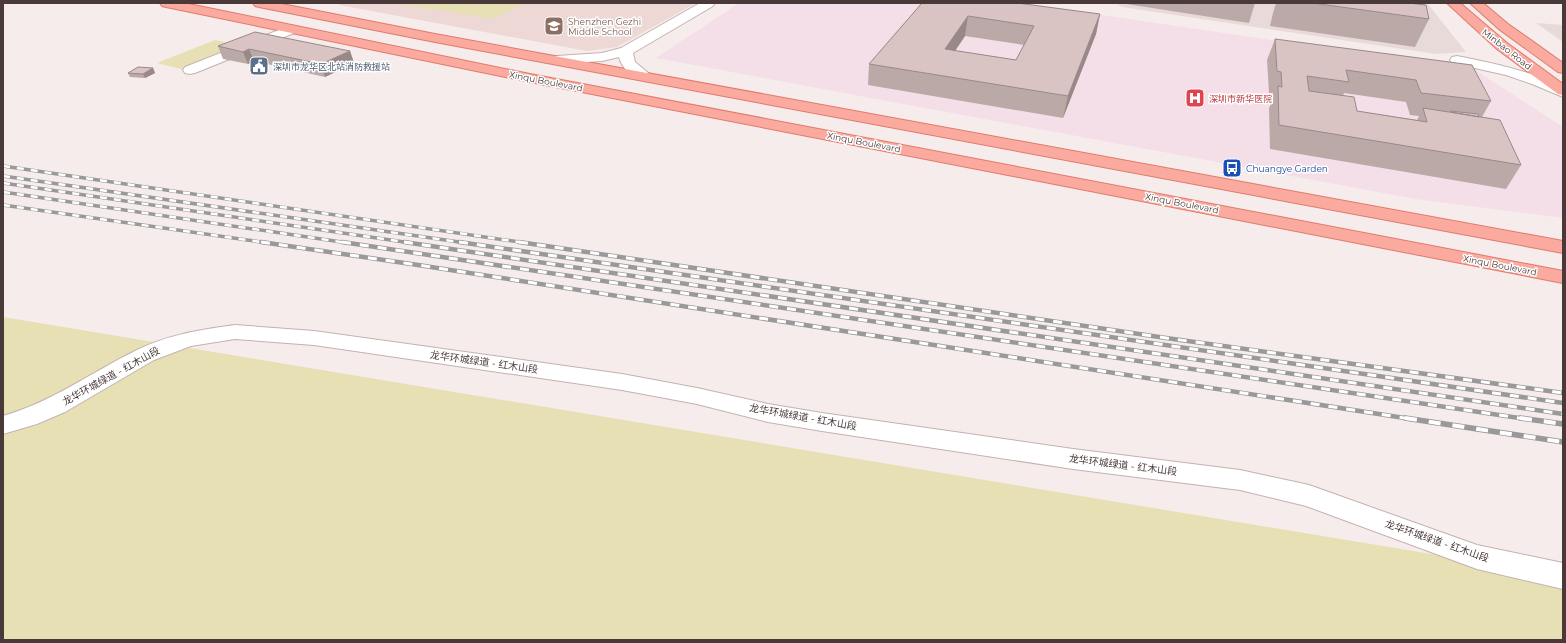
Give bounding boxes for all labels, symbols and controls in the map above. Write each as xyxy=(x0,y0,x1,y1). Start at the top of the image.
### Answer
school or university icon: Shenzhen Gezhi Middle School xyxy=(543,15,565,37)
place label: Shenzhen Gezhi Middle School xyxy=(568,16,641,37)
street label: Minbao Road xyxy=(1480,26,1534,72)
public building icon: 深圳市龙华区北站消防救援站 xyxy=(248,55,270,77)
place label: 深圳市龙华区北站消防救援站 xyxy=(273,61,390,72)
street label: Xinqu Boulevard xyxy=(508,68,584,94)
hospital icon: 深圳市新华医院 xyxy=(1184,87,1206,109)
place label: 深圳市新华医院 xyxy=(1209,93,1272,104)
street label: Xinqu Boulevard xyxy=(826,129,902,155)
bus stop icon: Chuangye Garden xyxy=(1221,157,1243,179)
place label: Chuangye Garden xyxy=(1246,163,1328,174)
street label: Xinqu Boulevard xyxy=(1144,190,1220,216)
street label: Xinqu Boulevard xyxy=(1462,252,1538,278)
street label: 龙华环城绿道 - 红木山段 xyxy=(60,344,162,408)
street label: 龙华环城绿道 - 红木山段 xyxy=(429,348,539,376)
street label: 龙华环城绿道 - 红木山段 xyxy=(748,401,858,433)
street label: 龙华环城绿道 - 红木山段 xyxy=(1068,452,1178,478)
street label: 龙华环城绿道 - 红木山段 xyxy=(1383,517,1491,565)

